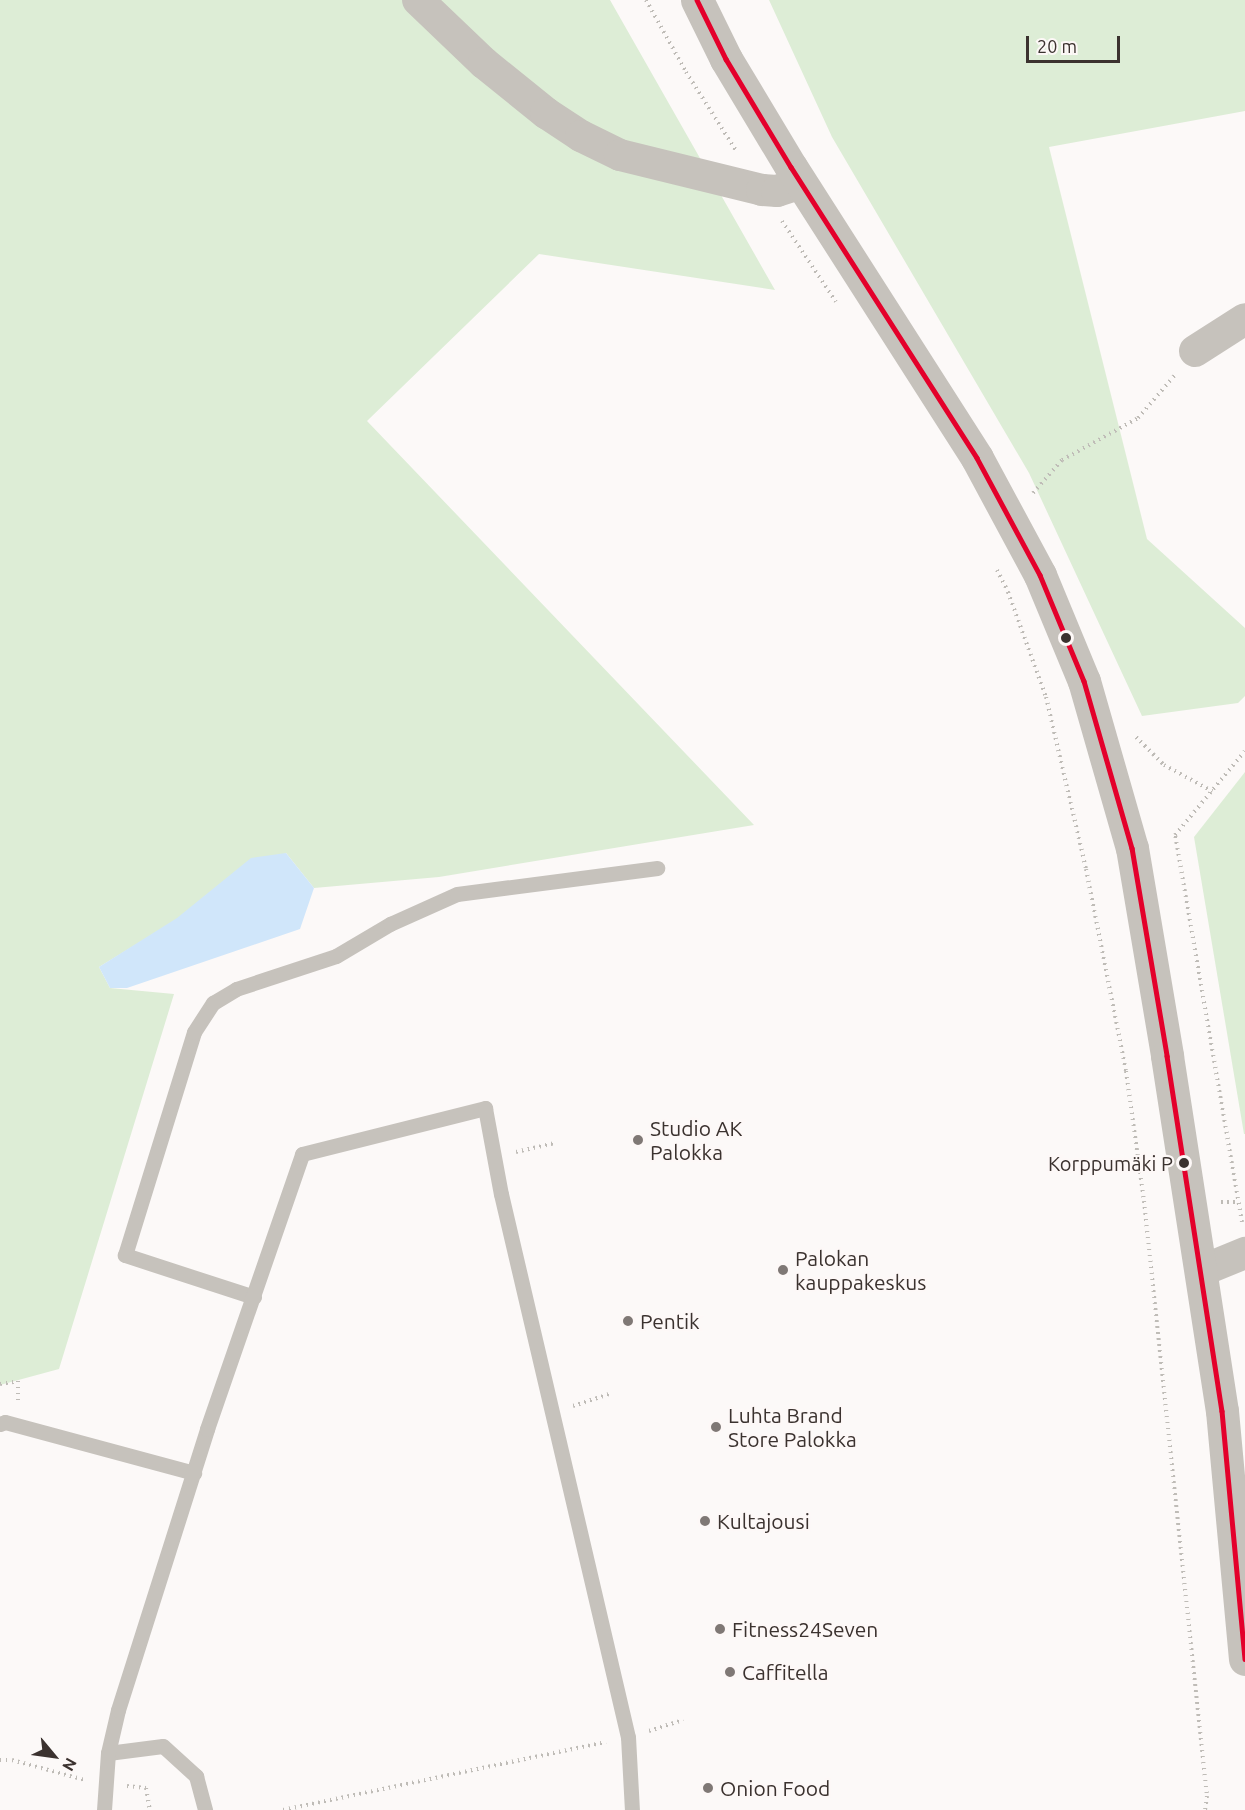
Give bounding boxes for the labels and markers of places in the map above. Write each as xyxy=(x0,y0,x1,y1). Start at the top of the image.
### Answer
unlabelled marker xyxy=(1060,632,1072,644)
place label: Studio AK Palokka xyxy=(650,1115,742,1165)
marker: Studio AK Palokka xyxy=(631,1133,645,1147)
place label: Korppumäki P xyxy=(1048,1151,1173,1175)
marker: Korppumäki P xyxy=(1178,1157,1190,1169)
place label: Palokan kauppakeskus xyxy=(795,1245,926,1295)
marker: Palokan kauppakeskus xyxy=(776,1263,790,1277)
place label: Pentik xyxy=(640,1308,700,1334)
marker: Pentik xyxy=(621,1314,635,1328)
place label: Luhta Brand Store Palokka xyxy=(728,1402,857,1452)
marker: Luhta Brand Store Palokka xyxy=(709,1420,723,1434)
place label: Kultajousi xyxy=(717,1508,810,1534)
marker: Kultajousi xyxy=(698,1514,712,1528)
place label: Fitness24Seven xyxy=(732,1616,878,1642)
marker: Fitness24Seven xyxy=(713,1622,727,1636)
place label: Caffitella xyxy=(742,1659,828,1685)
marker: Caffitella xyxy=(723,1665,737,1679)
place label: Onion Food xyxy=(720,1775,830,1801)
marker: Onion Food xyxy=(701,1781,715,1795)

